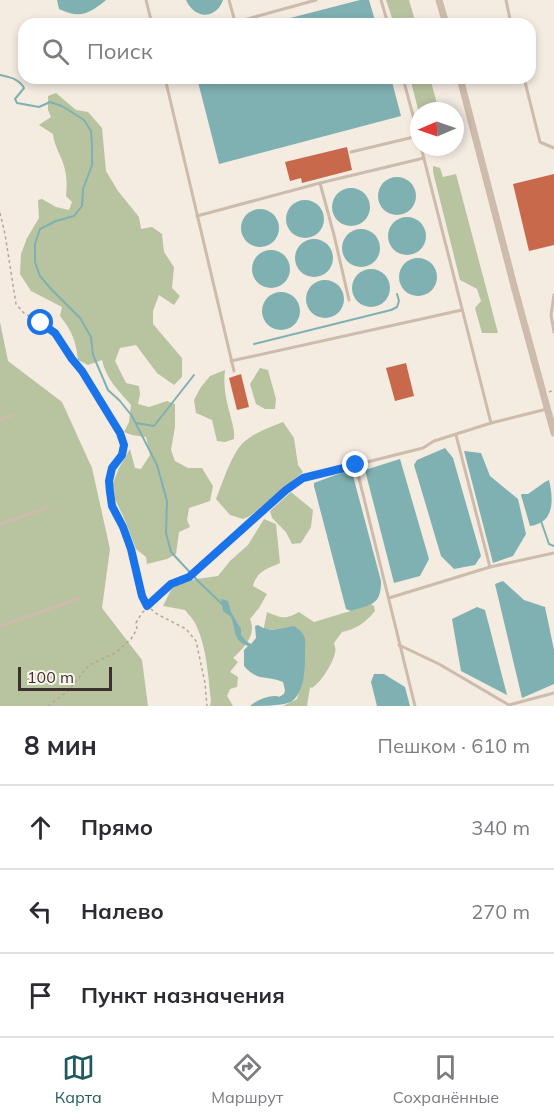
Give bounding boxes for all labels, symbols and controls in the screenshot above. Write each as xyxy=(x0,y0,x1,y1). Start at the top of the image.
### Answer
search box xyxy=(18,18,536,84)
icon: search xyxy=(39,35,72,68)
text: Поиск xyxy=(87,37,153,65)
north arrow xyxy=(410,102,464,156)
route start xyxy=(27,309,53,335)
route end xyxy=(342,451,368,477)
scale bar xyxy=(18,664,112,692)
text: 100 m xyxy=(27,667,74,687)
text: 8 мин xyxy=(24,729,97,762)
text: Пешком · 610 m xyxy=(378,733,530,758)
icon: ahead xyxy=(24,811,57,844)
text: Прямо xyxy=(81,813,153,841)
text: 340 m xyxy=(471,815,530,840)
icon: left xyxy=(24,895,57,928)
text: Налево xyxy=(81,897,164,925)
text: 270 m xyxy=(471,899,530,924)
icon: arrive xyxy=(24,979,57,1012)
text: Пункт назначения xyxy=(81,981,285,1009)
tab: Карта xyxy=(55,1051,102,1107)
tab: Маршрут xyxy=(211,1051,283,1107)
tab: Сохранённые xyxy=(393,1051,499,1107)

